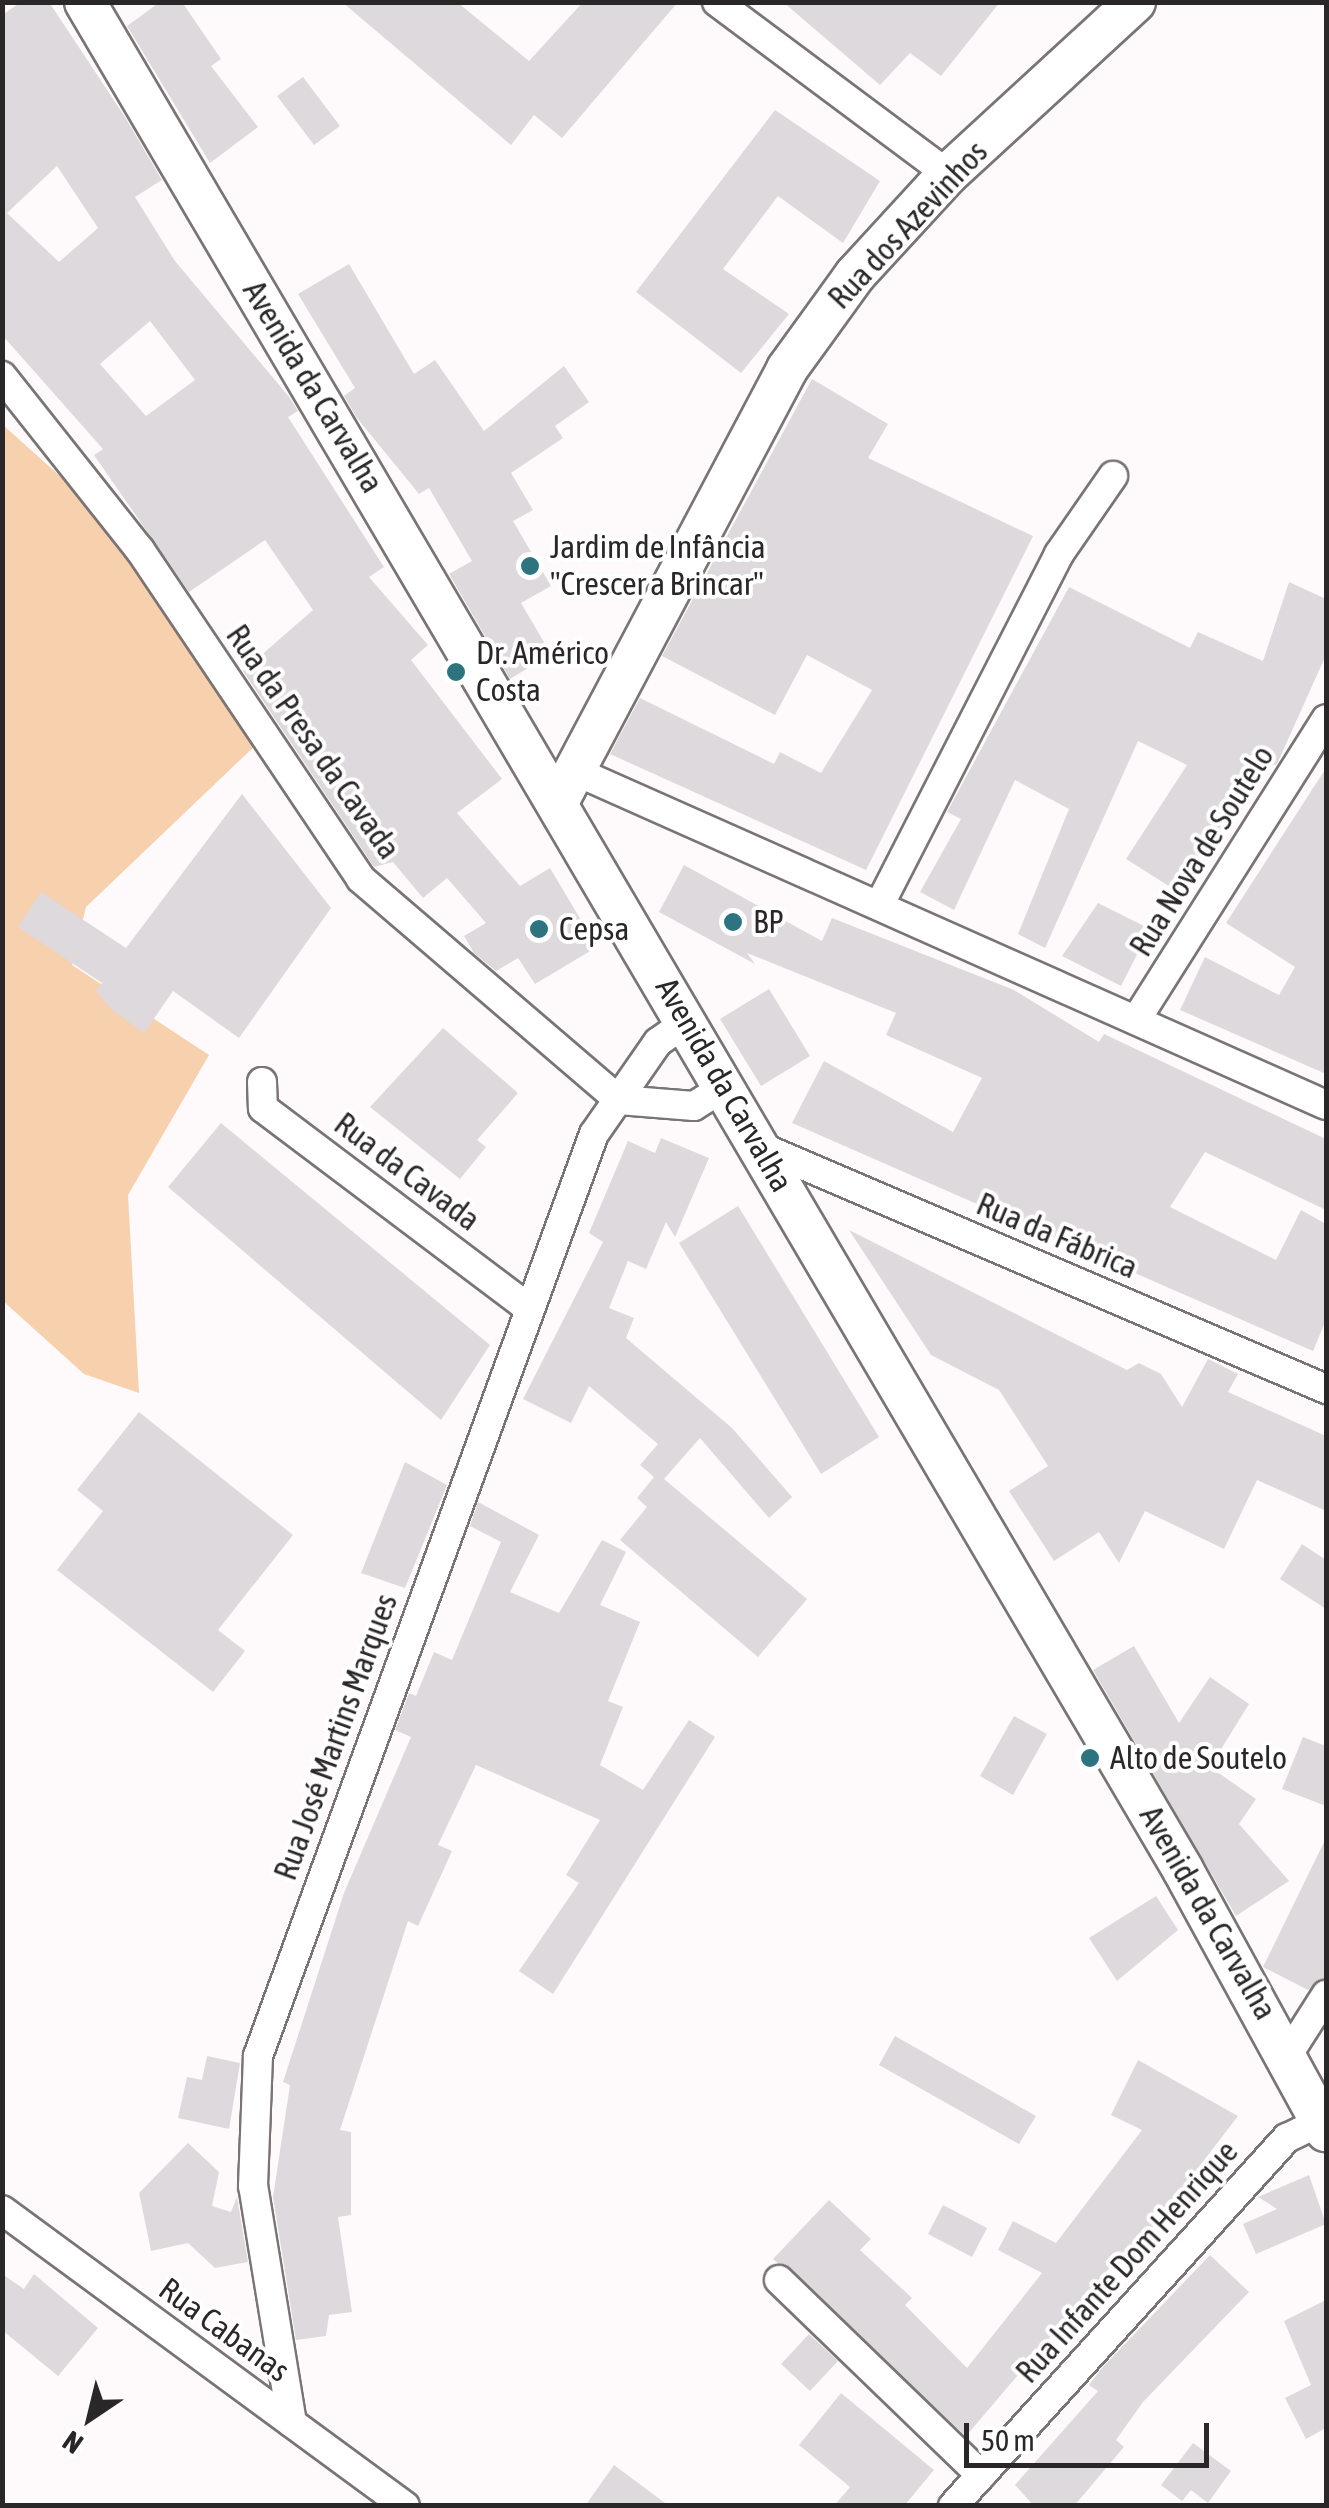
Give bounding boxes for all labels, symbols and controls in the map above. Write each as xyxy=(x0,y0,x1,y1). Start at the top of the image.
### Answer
street label: Rua dos Azevinhos xyxy=(820,133,996,317)
street label: Avenida da Carvalha xyxy=(235,274,391,500)
place label: Jardim de Infância "Crescer a Brincar" xyxy=(550,529,766,604)
marker: Jardim de Infância "Crescer a Brincar" xyxy=(519,555,541,577)
street label: Rua da Presa da Cavada xyxy=(218,618,408,866)
place label: Dr. Américo Costa xyxy=(476,635,609,710)
marker: Dr. Américo Costa xyxy=(445,661,467,683)
street label: Rua Nova de Soutelo xyxy=(1122,739,1282,963)
place label: BP xyxy=(753,903,784,941)
place label: Cepsa xyxy=(559,910,629,948)
marker: BP xyxy=(722,911,744,933)
marker: Cepsa xyxy=(528,918,550,940)
street label: Avenida da Carvalha xyxy=(647,971,801,1199)
street label: Rua da Cavada xyxy=(327,1105,487,1239)
street label: Rua da Fábrica xyxy=(971,1185,1143,1287)
street label: Rua José Martins Marques xyxy=(266,1589,406,1885)
place label: Alto de Soutelo xyxy=(1110,1739,1287,1777)
marker: Alto de Soutelo xyxy=(1079,1747,1101,1769)
street label: Avenida da Carvalha xyxy=(1131,1799,1285,2027)
street label: Rua Infante Dom Henrique xyxy=(1008,2133,1246,2391)
street label: Rua Cabanas xyxy=(151,2270,297,2390)
north arrow xyxy=(40,2368,140,2468)
scale bar xyxy=(969,2403,1214,2465)
text: 50 m xyxy=(981,2423,1035,2457)
text: N xyxy=(57,2425,89,2460)

